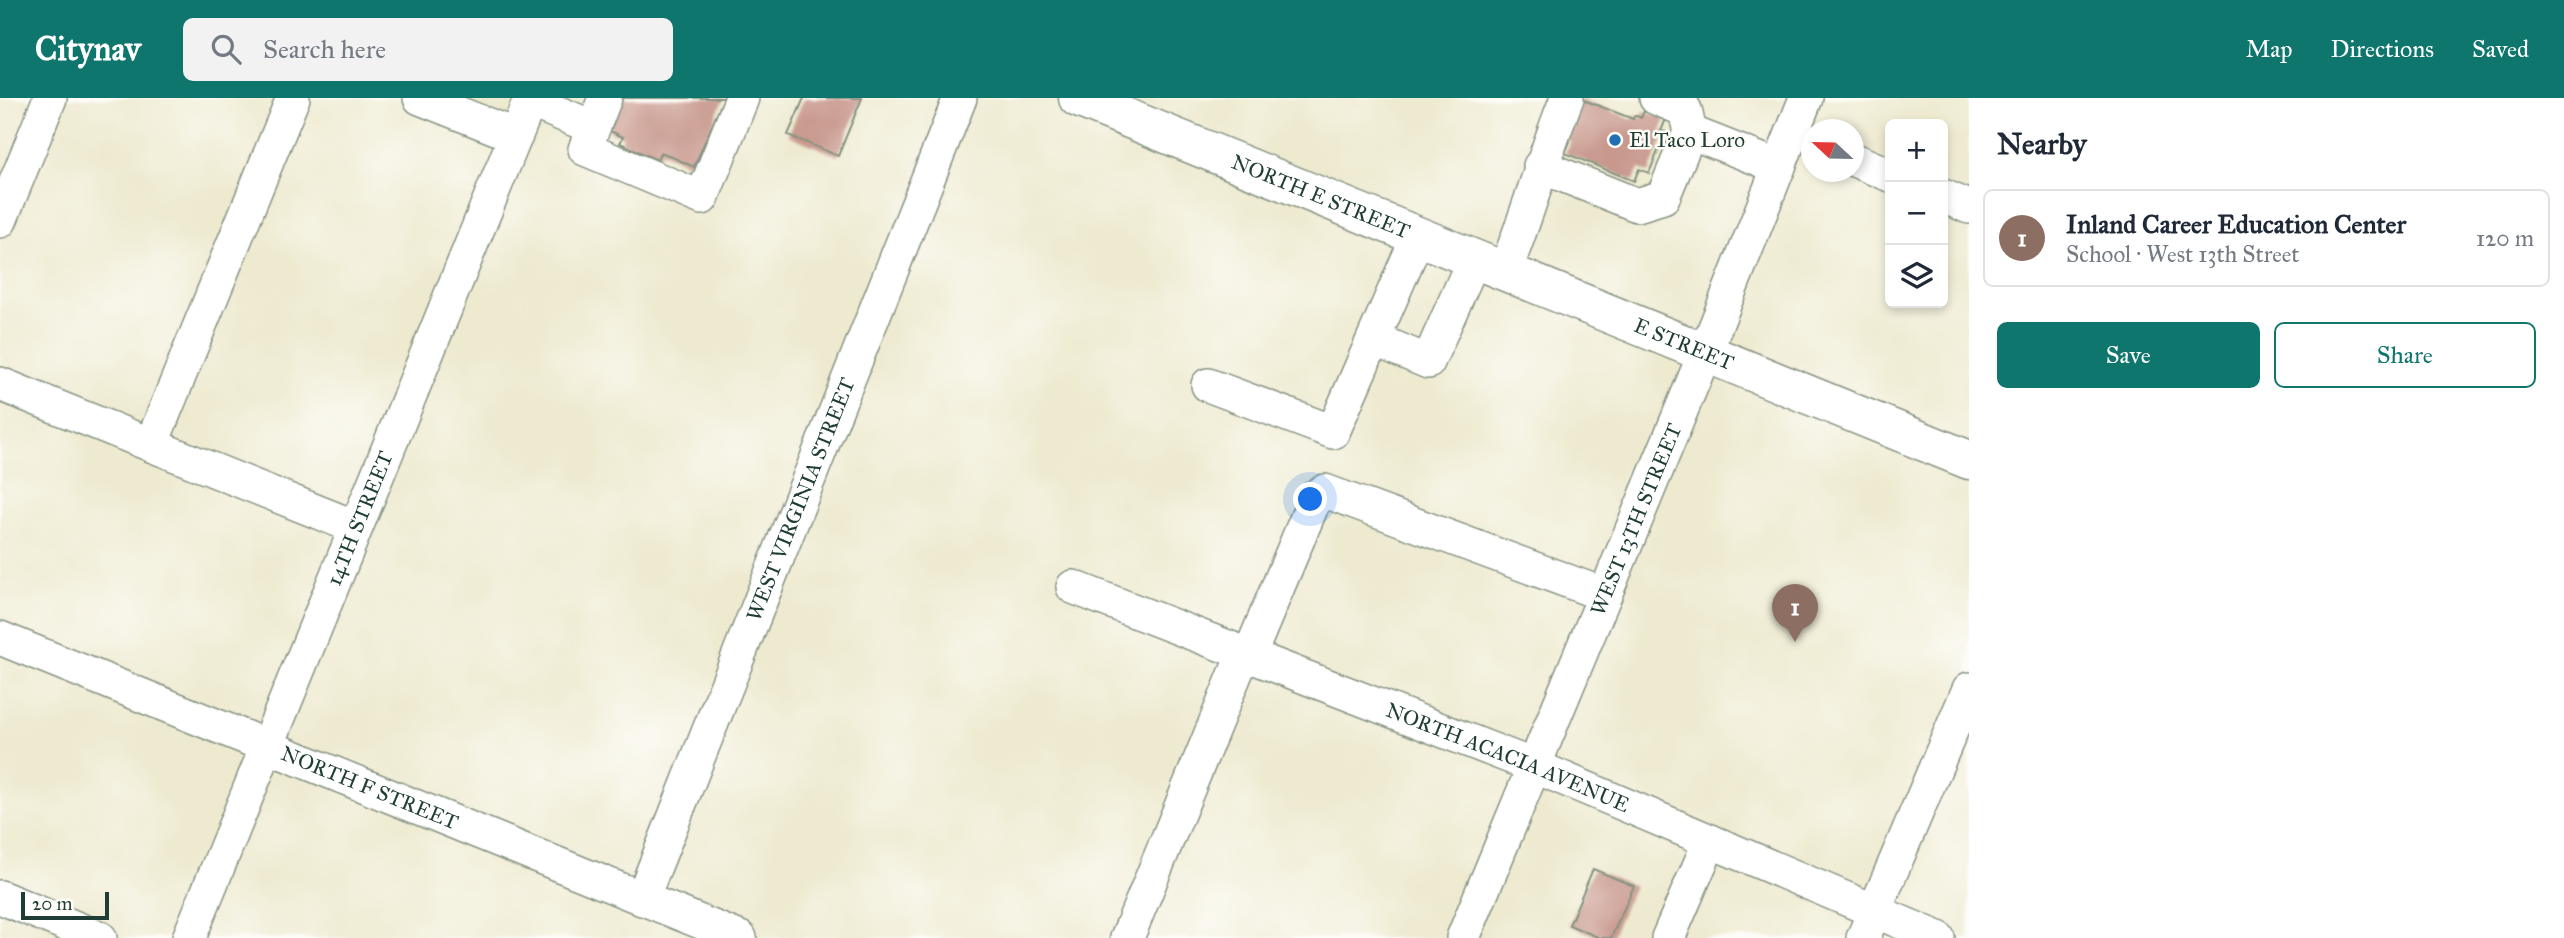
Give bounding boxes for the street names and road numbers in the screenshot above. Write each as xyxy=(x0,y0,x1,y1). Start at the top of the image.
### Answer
street label: NORTH E STREET xyxy=(1228,149,1414,244)
street label: E STREET xyxy=(1630,312,1738,376)
street label: WEST VIRGINIA STREET xyxy=(741,374,861,625)
street label: WEST 13TH STREET xyxy=(1585,419,1687,619)
street label: 14TH STREET xyxy=(321,447,399,590)
street label: NORTH ACACIA AVENUE xyxy=(1382,697,1634,818)
street label: NORTH F STREET xyxy=(277,740,462,835)

